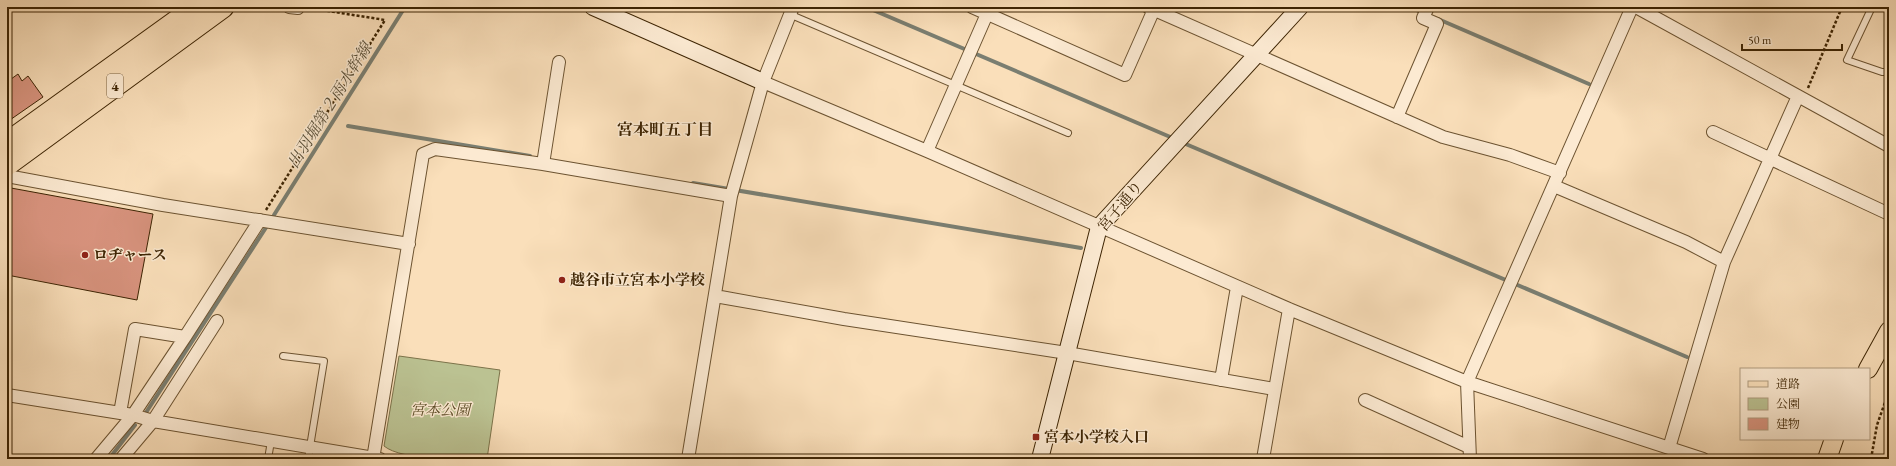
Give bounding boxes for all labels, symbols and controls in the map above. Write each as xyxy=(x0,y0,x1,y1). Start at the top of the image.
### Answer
scale bar xyxy=(1742,26,1842,52)
text: 50 m xyxy=(1748,32,1772,48)
water label: 出羽堀第２雨水幹線 xyxy=(282,37,378,172)
road number: 4 xyxy=(107,74,123,98)
district label: 宮本町五丁目 xyxy=(617,119,713,140)
street label: 宮子通り xyxy=(1093,177,1146,235)
place label: ロヂャース xyxy=(93,245,167,264)
marker: ロヂャース xyxy=(80,250,90,260)
place label: 越谷市立宮本小学校 xyxy=(570,270,705,289)
marker: 越谷市立宮本小学校 xyxy=(557,275,567,285)
legend xyxy=(1740,368,1870,440)
text: 道路 xyxy=(1776,376,1800,392)
text: 公園 xyxy=(1776,396,1800,412)
park label: 宮本公園 xyxy=(410,400,473,419)
text: 建物 xyxy=(1776,416,1800,432)
place label: 宮本小学校入口 xyxy=(1044,427,1149,446)
marker: 宮本小学校入口 xyxy=(1031,432,1041,442)

